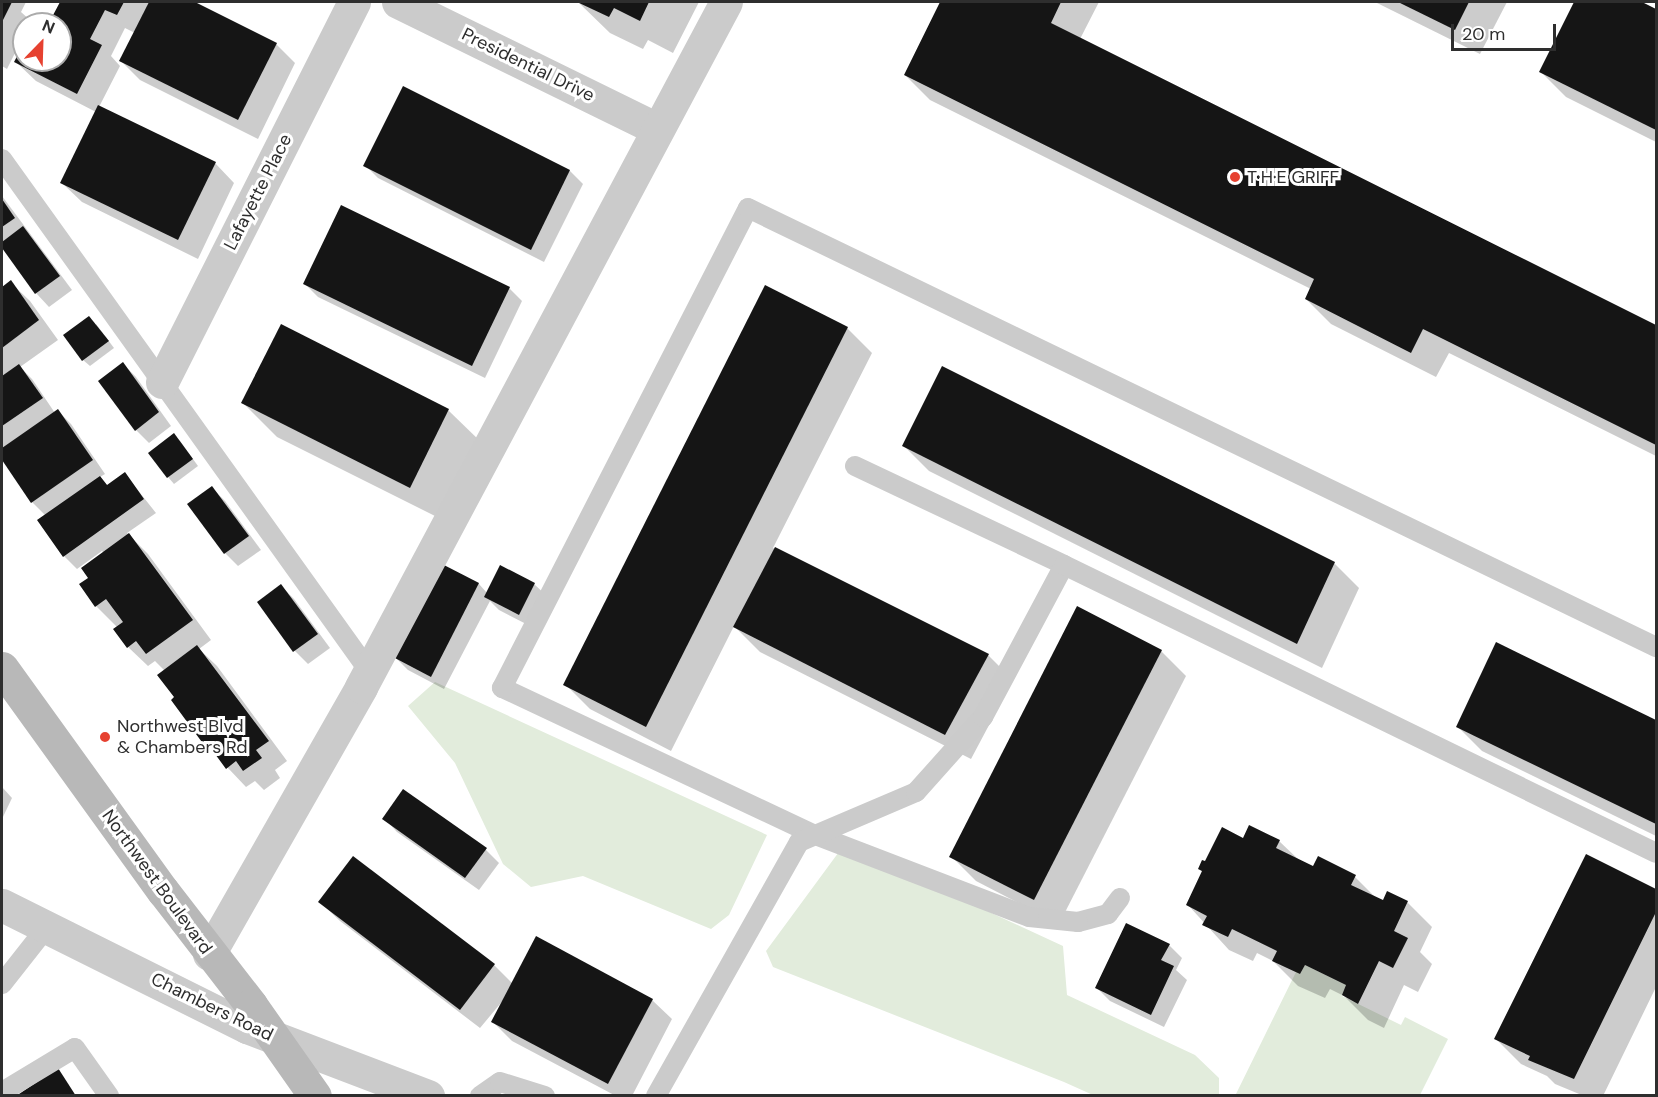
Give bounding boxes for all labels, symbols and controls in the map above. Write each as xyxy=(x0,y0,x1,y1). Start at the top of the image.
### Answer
north arrow xyxy=(12,12,72,72)
scale bar xyxy=(1454,12,1559,50)
text: N xyxy=(39,15,58,39)
text: 20 m xyxy=(1462,22,1505,46)
street label: Presidential Drive xyxy=(458,24,598,106)
street label: Lafayette Place xyxy=(219,130,297,254)
place label: T·H·E GRIFF xyxy=(1247,166,1339,188)
marker: T·H·E GRIFF xyxy=(1228,170,1242,184)
place label: Northwest Blvd & Chambers Rd xyxy=(117,716,247,758)
marker: Northwest Blvd & Chambers Rd xyxy=(98,730,112,744)
street label: Northwest Boulevard xyxy=(97,805,217,959)
street label: Chambers Road xyxy=(148,968,276,1046)

